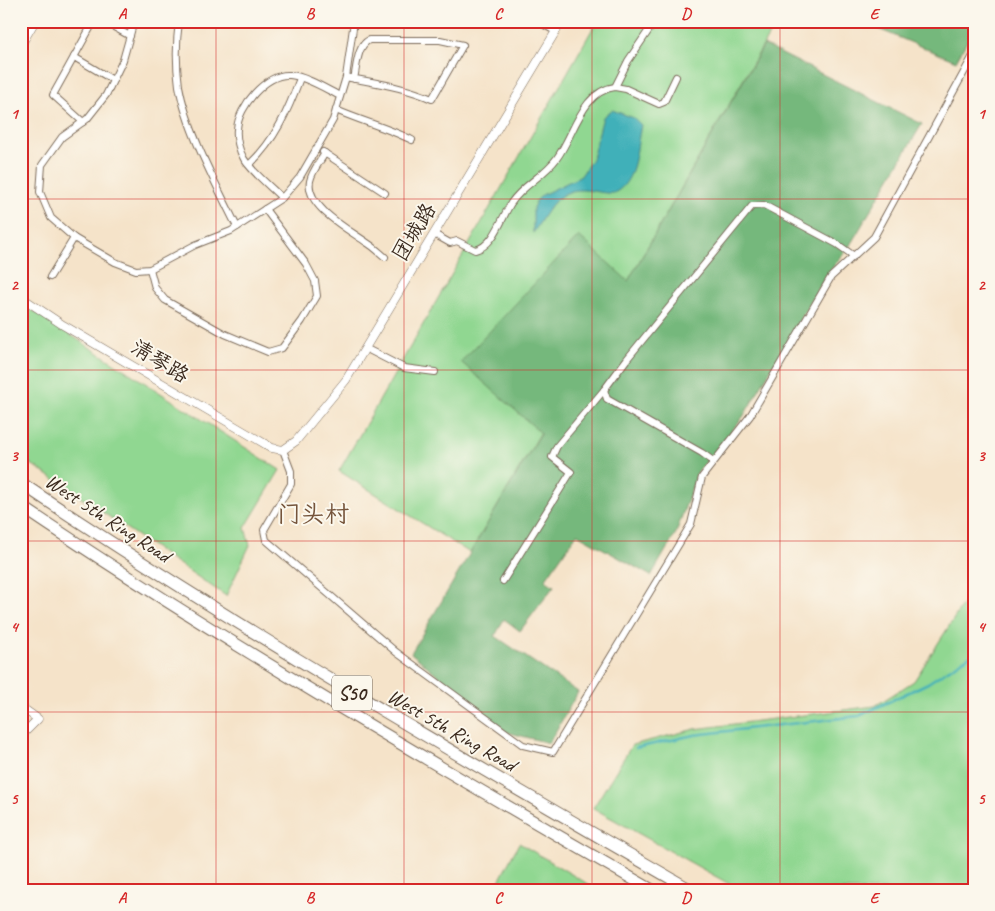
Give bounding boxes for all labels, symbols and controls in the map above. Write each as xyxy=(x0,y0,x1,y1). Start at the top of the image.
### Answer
text: A xyxy=(118,4,128,24)
text: B xyxy=(306,4,316,24)
text: C xyxy=(494,4,504,24)
text: D xyxy=(681,4,692,24)
text: E xyxy=(870,4,881,24)
text: 1 xyxy=(10,104,19,124)
text: 1 xyxy=(977,104,986,124)
street label: 团城路 xyxy=(387,198,441,266)
text: 2 xyxy=(10,275,19,295)
text: 2 xyxy=(977,275,986,295)
street label: 清琴路 xyxy=(126,334,194,388)
text: 3 xyxy=(10,446,19,466)
text: 3 xyxy=(977,446,986,466)
street label: West 5th Ring Road xyxy=(40,468,179,570)
district label: 门头村 xyxy=(277,499,349,529)
text: 4 xyxy=(10,617,19,637)
text: 4 xyxy=(977,617,986,637)
road number: S50 xyxy=(332,676,372,710)
street label: West 5th Ring Road xyxy=(383,683,524,779)
text: 5 xyxy=(11,789,20,809)
text: 5 xyxy=(978,789,987,809)
text: A xyxy=(118,888,128,908)
text: B xyxy=(306,888,316,908)
text: C xyxy=(494,888,504,908)
text: D xyxy=(681,888,692,908)
text: E xyxy=(870,888,881,908)

